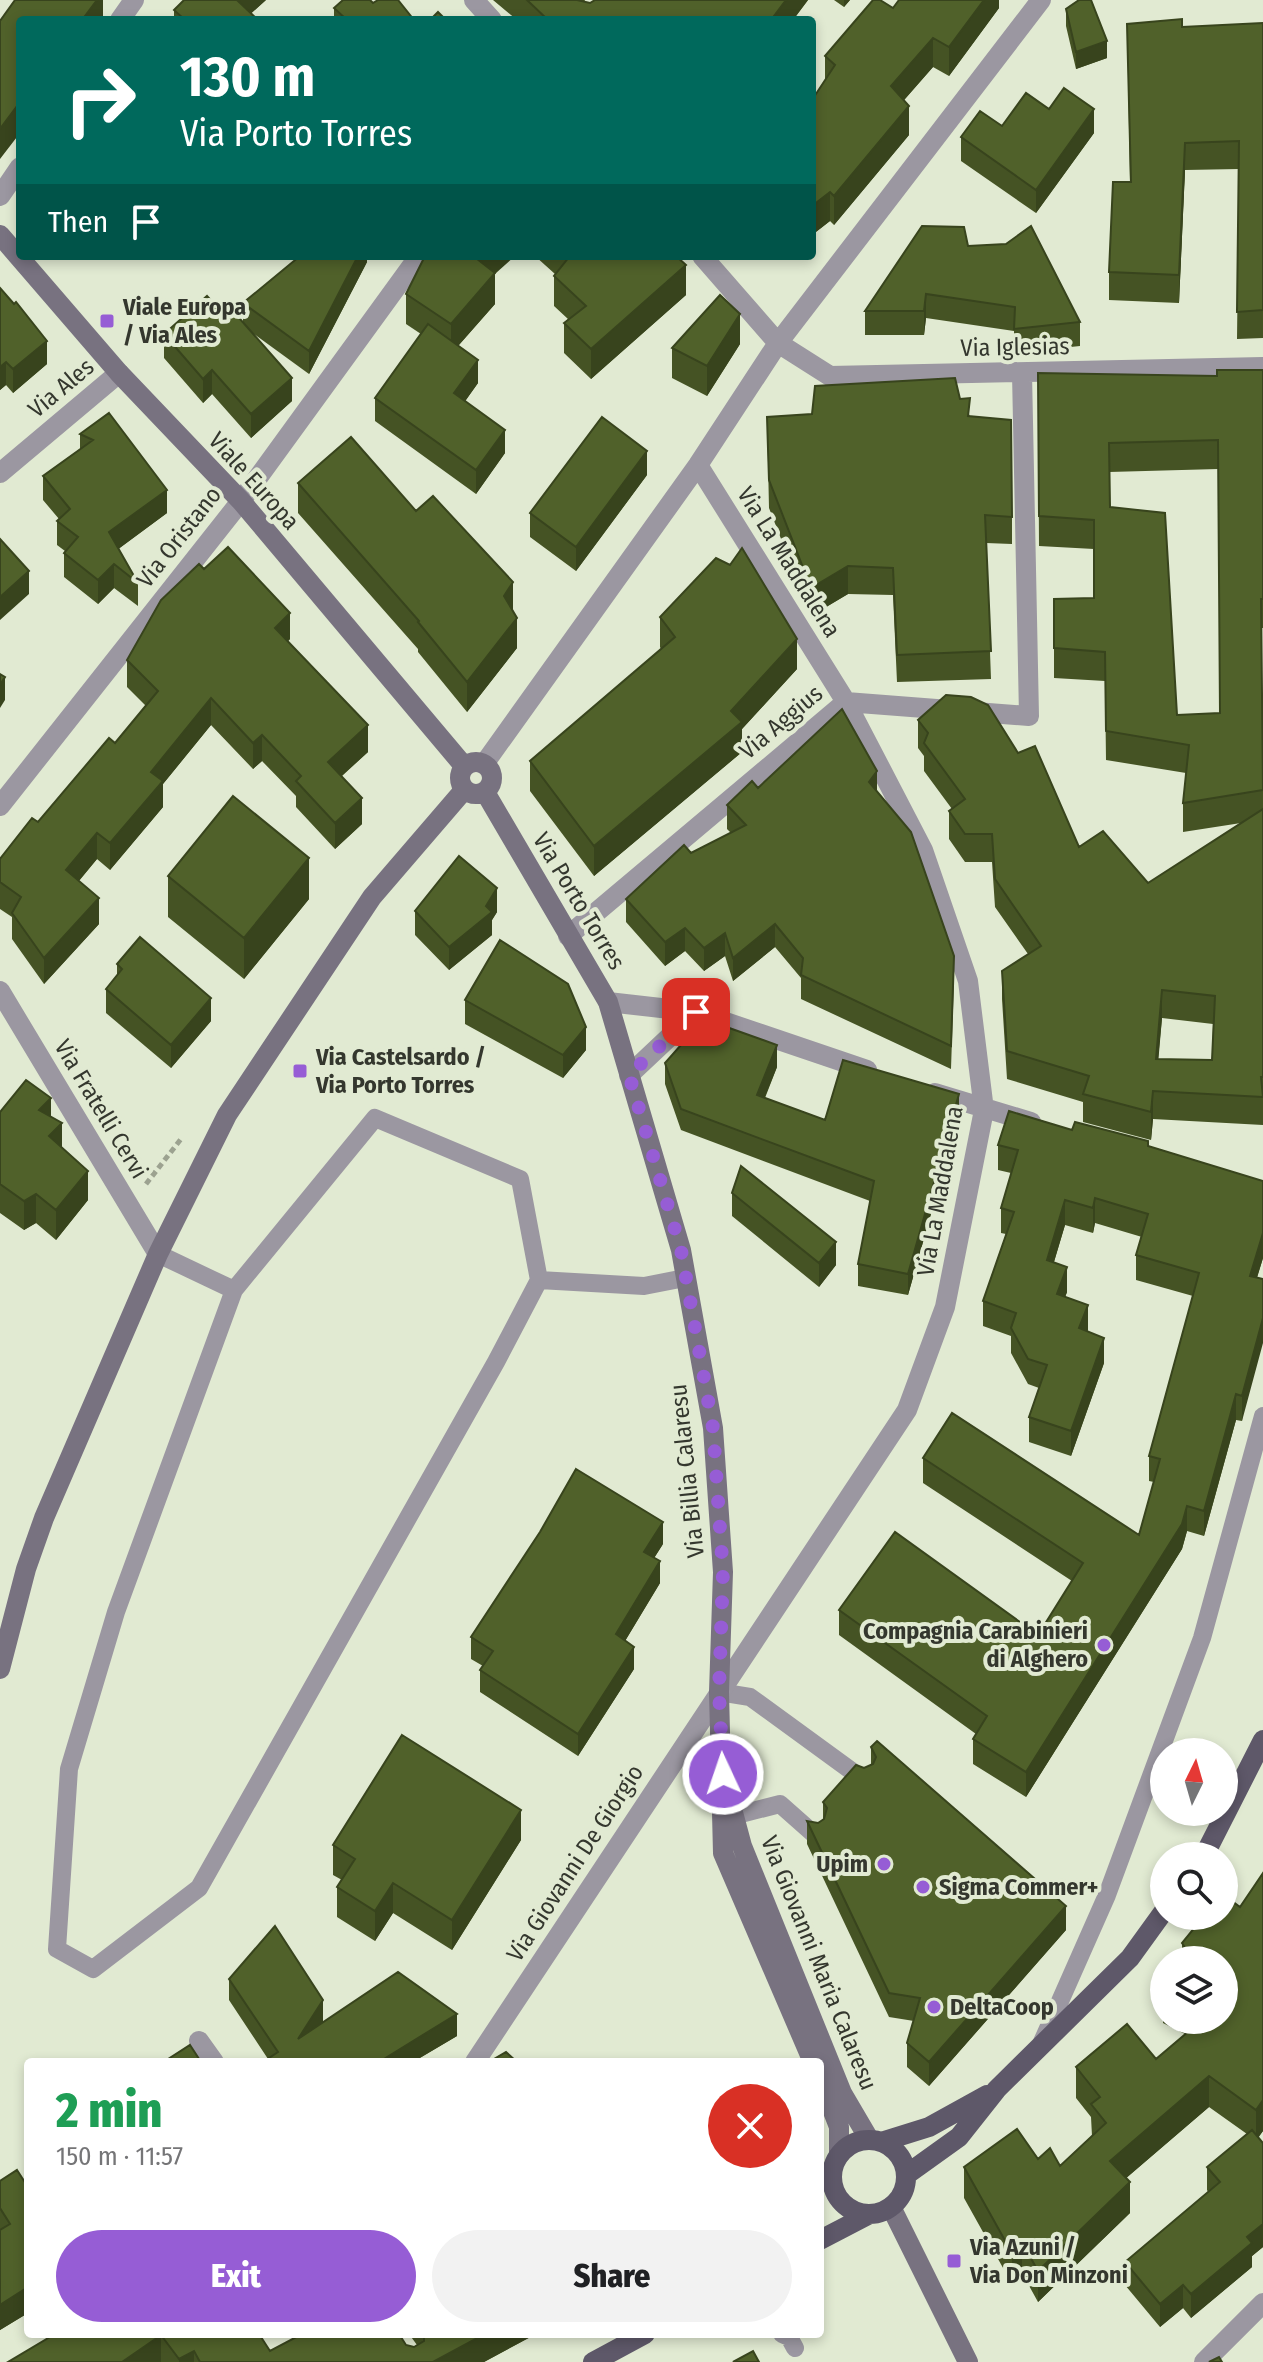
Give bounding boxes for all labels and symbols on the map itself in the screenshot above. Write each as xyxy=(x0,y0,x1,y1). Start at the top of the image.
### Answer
place label: Viale Europa / Via Ales xyxy=(122,293,246,349)
marker: Viale Europa / Via Ales xyxy=(98,312,116,330)
street label: Via Iglesias xyxy=(960,332,1070,362)
street label: Via Ales xyxy=(23,353,99,423)
street label: Viale Europa xyxy=(203,426,305,536)
street label: Via Oristano xyxy=(131,481,227,593)
street label: Via La Maddalena xyxy=(732,482,846,642)
street label: Via Aggius xyxy=(734,679,828,765)
street label: Via Porto Torres xyxy=(527,827,631,975)
pin xyxy=(662,978,730,1046)
street label: Via Fratelli Cervi xyxy=(49,1034,153,1184)
place label: Via Castelsardo / Via Porto Torres xyxy=(315,1043,486,1099)
marker: Via Castelsardo / Via Porto Torres xyxy=(291,1062,309,1080)
street label: Via La Maddalena xyxy=(911,1104,969,1278)
street label: Via Billia Calaresu xyxy=(664,1383,710,1559)
place label: Compagnia Carabinieri di Alghero xyxy=(863,1617,1088,1673)
marker: Compagnia Carabinieri di Alghero xyxy=(1095,1636,1113,1654)
position arrow xyxy=(681,1732,765,1816)
north arrow xyxy=(1150,1738,1238,1826)
street label: Via Giovanni De Giorgio xyxy=(501,1759,649,1967)
street label: Via Giovanni Maria Calaresu xyxy=(755,1832,883,2094)
place label: Upim xyxy=(816,1850,868,1878)
marker: Upim xyxy=(875,1855,893,1873)
place label: Sigma Commer+ xyxy=(939,1873,1098,1901)
marker: Sigma Commer+ xyxy=(914,1878,932,1896)
place label: DeltaCoop xyxy=(950,1993,1054,2021)
marker: DeltaCoop xyxy=(925,1998,943,2016)
place label: Via Azuni / Via Don Minzoni xyxy=(969,2233,1128,2289)
marker: Via Azuni / Via Don Minzoni xyxy=(945,2252,963,2270)

